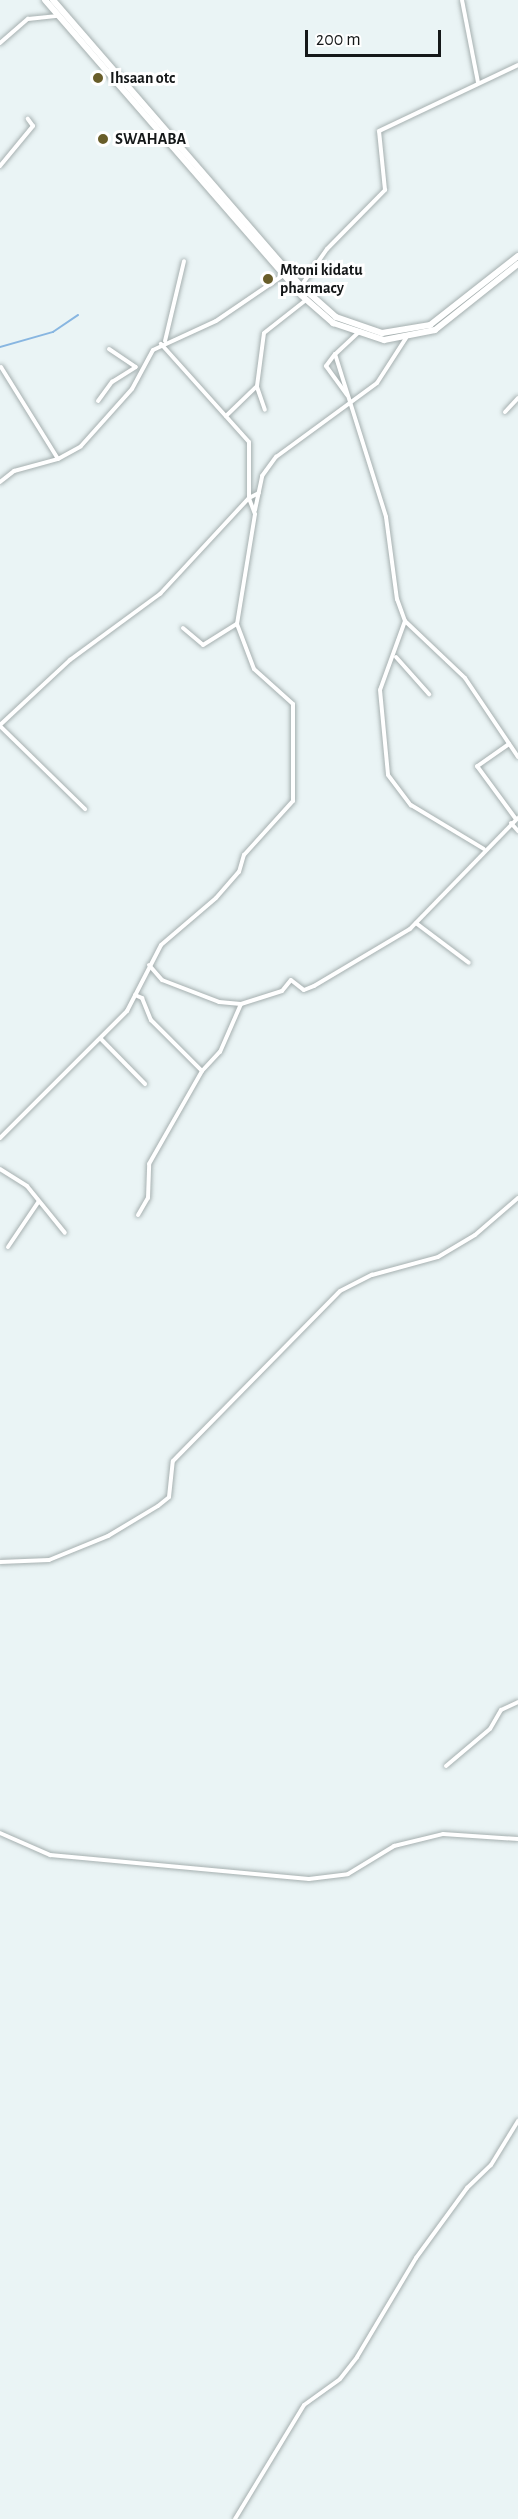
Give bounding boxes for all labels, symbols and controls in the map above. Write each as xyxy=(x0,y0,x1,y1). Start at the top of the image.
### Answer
scale bar xyxy=(308,18,444,56)
text: 200 m xyxy=(316,31,361,49)
place label: Ihsaan otc xyxy=(110,68,175,88)
marker: Ihsaan otc xyxy=(91,71,105,85)
place label: SWAHABA xyxy=(115,129,186,149)
marker: SWAHABA xyxy=(96,132,110,146)
place label: Mtoni kidatu pharmacy xyxy=(280,260,363,298)
marker: Mtoni kidatu pharmacy xyxy=(261,272,275,286)

